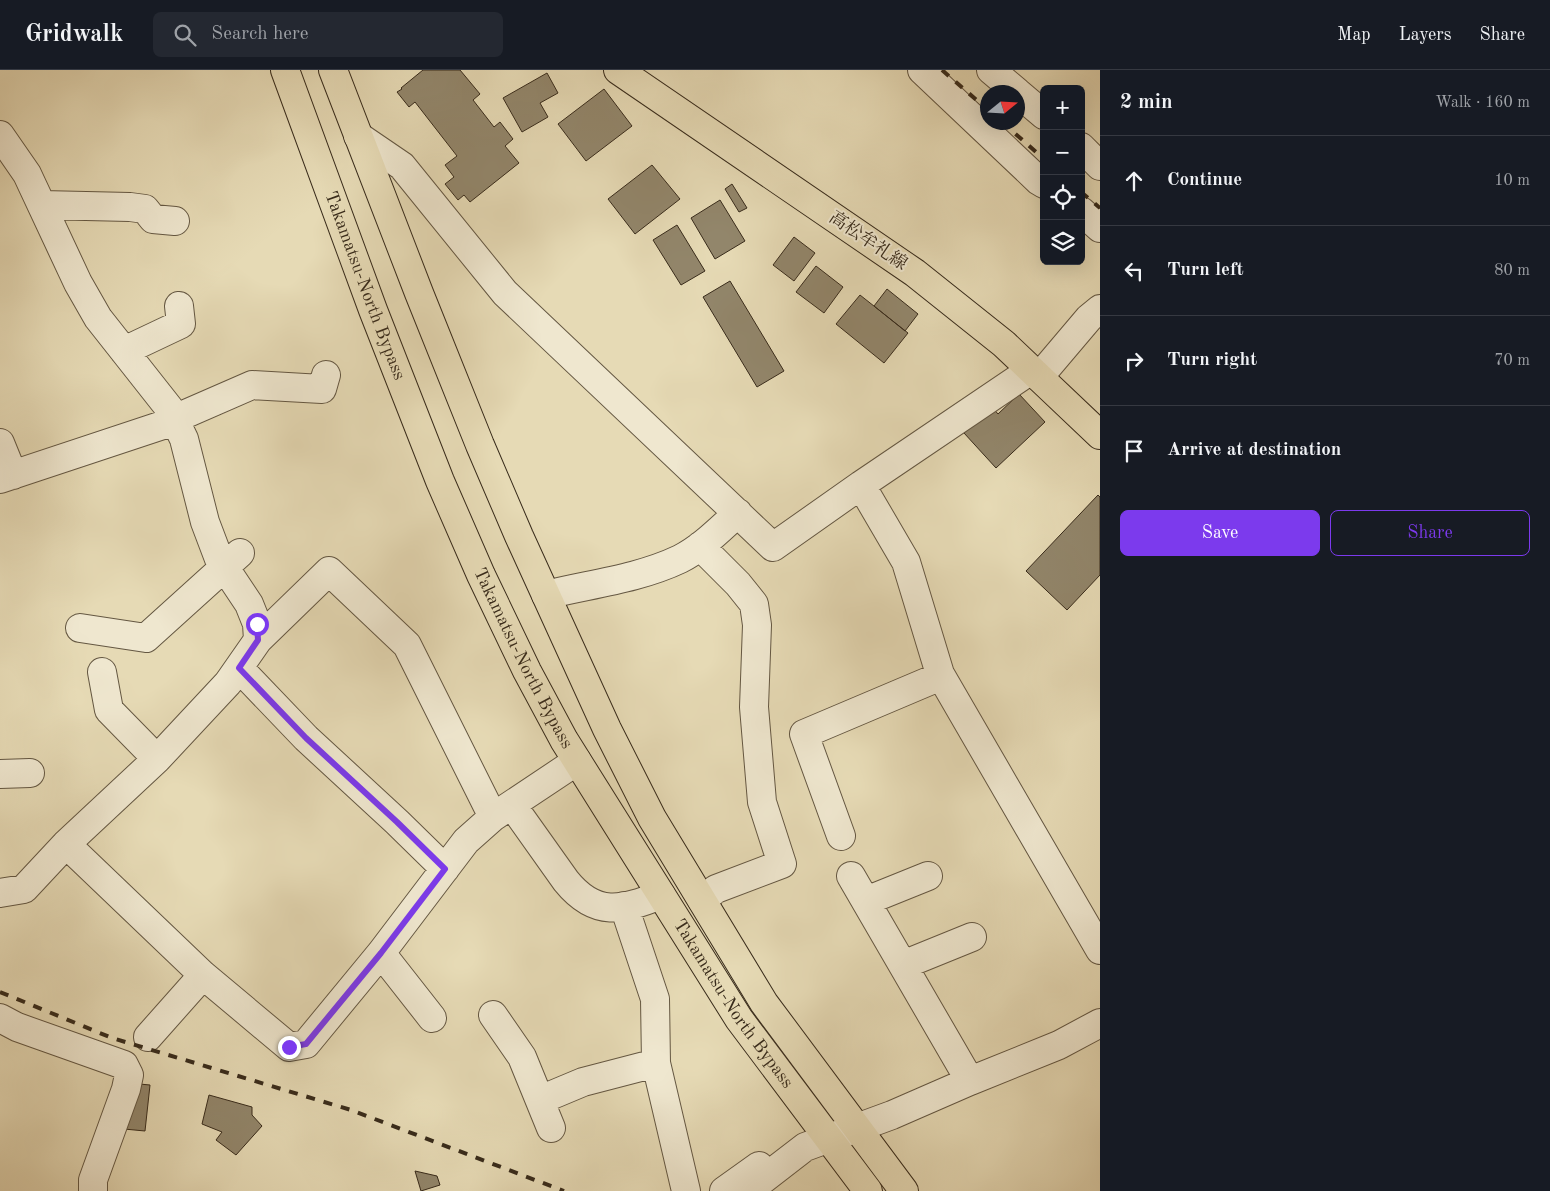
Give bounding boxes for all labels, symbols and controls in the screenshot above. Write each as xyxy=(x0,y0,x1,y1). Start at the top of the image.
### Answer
search box xyxy=(153,12,503,57)
icon: search xyxy=(171,21,199,49)
text: Gridwalk xyxy=(25,23,123,47)
text: Search here xyxy=(211,25,309,44)
text: Map xyxy=(1337,26,1371,44)
text: Layers xyxy=(1399,26,1451,44)
text: Share xyxy=(1479,26,1525,44)
north arrow xyxy=(980,85,1025,130)
map controls xyxy=(1040,85,1085,265)
button: + xyxy=(1040,85,1085,130)
text: 2 min xyxy=(1120,92,1173,113)
text: Walk · 160 m xyxy=(1435,95,1530,111)
button: − xyxy=(1040,130,1085,175)
icon: ahead xyxy=(1120,167,1148,195)
text: Continue xyxy=(1167,171,1242,190)
text: 10 m xyxy=(1494,173,1530,189)
button: locate xyxy=(1040,175,1085,220)
street label: Takamatsu-North Bypass xyxy=(321,189,409,383)
street label: 高松牟礼線 xyxy=(826,207,911,274)
button: layers xyxy=(1040,220,1085,265)
icon: left xyxy=(1120,257,1148,285)
text: Turn left xyxy=(1167,261,1244,280)
text: 80 m xyxy=(1494,263,1530,279)
icon: right xyxy=(1120,347,1148,375)
text: Turn right xyxy=(1167,351,1257,370)
text: 70 m xyxy=(1494,353,1530,369)
icon: arrive xyxy=(1120,437,1148,465)
text: Arrive at destination xyxy=(1167,441,1341,460)
button: Save xyxy=(1120,510,1320,556)
button: Share xyxy=(1330,510,1530,556)
street label: Takamatsu-North Bypass xyxy=(470,565,576,752)
route start xyxy=(246,613,269,636)
street label: Takamatsu-North Bypass xyxy=(670,916,797,1092)
route end xyxy=(278,1036,301,1059)

